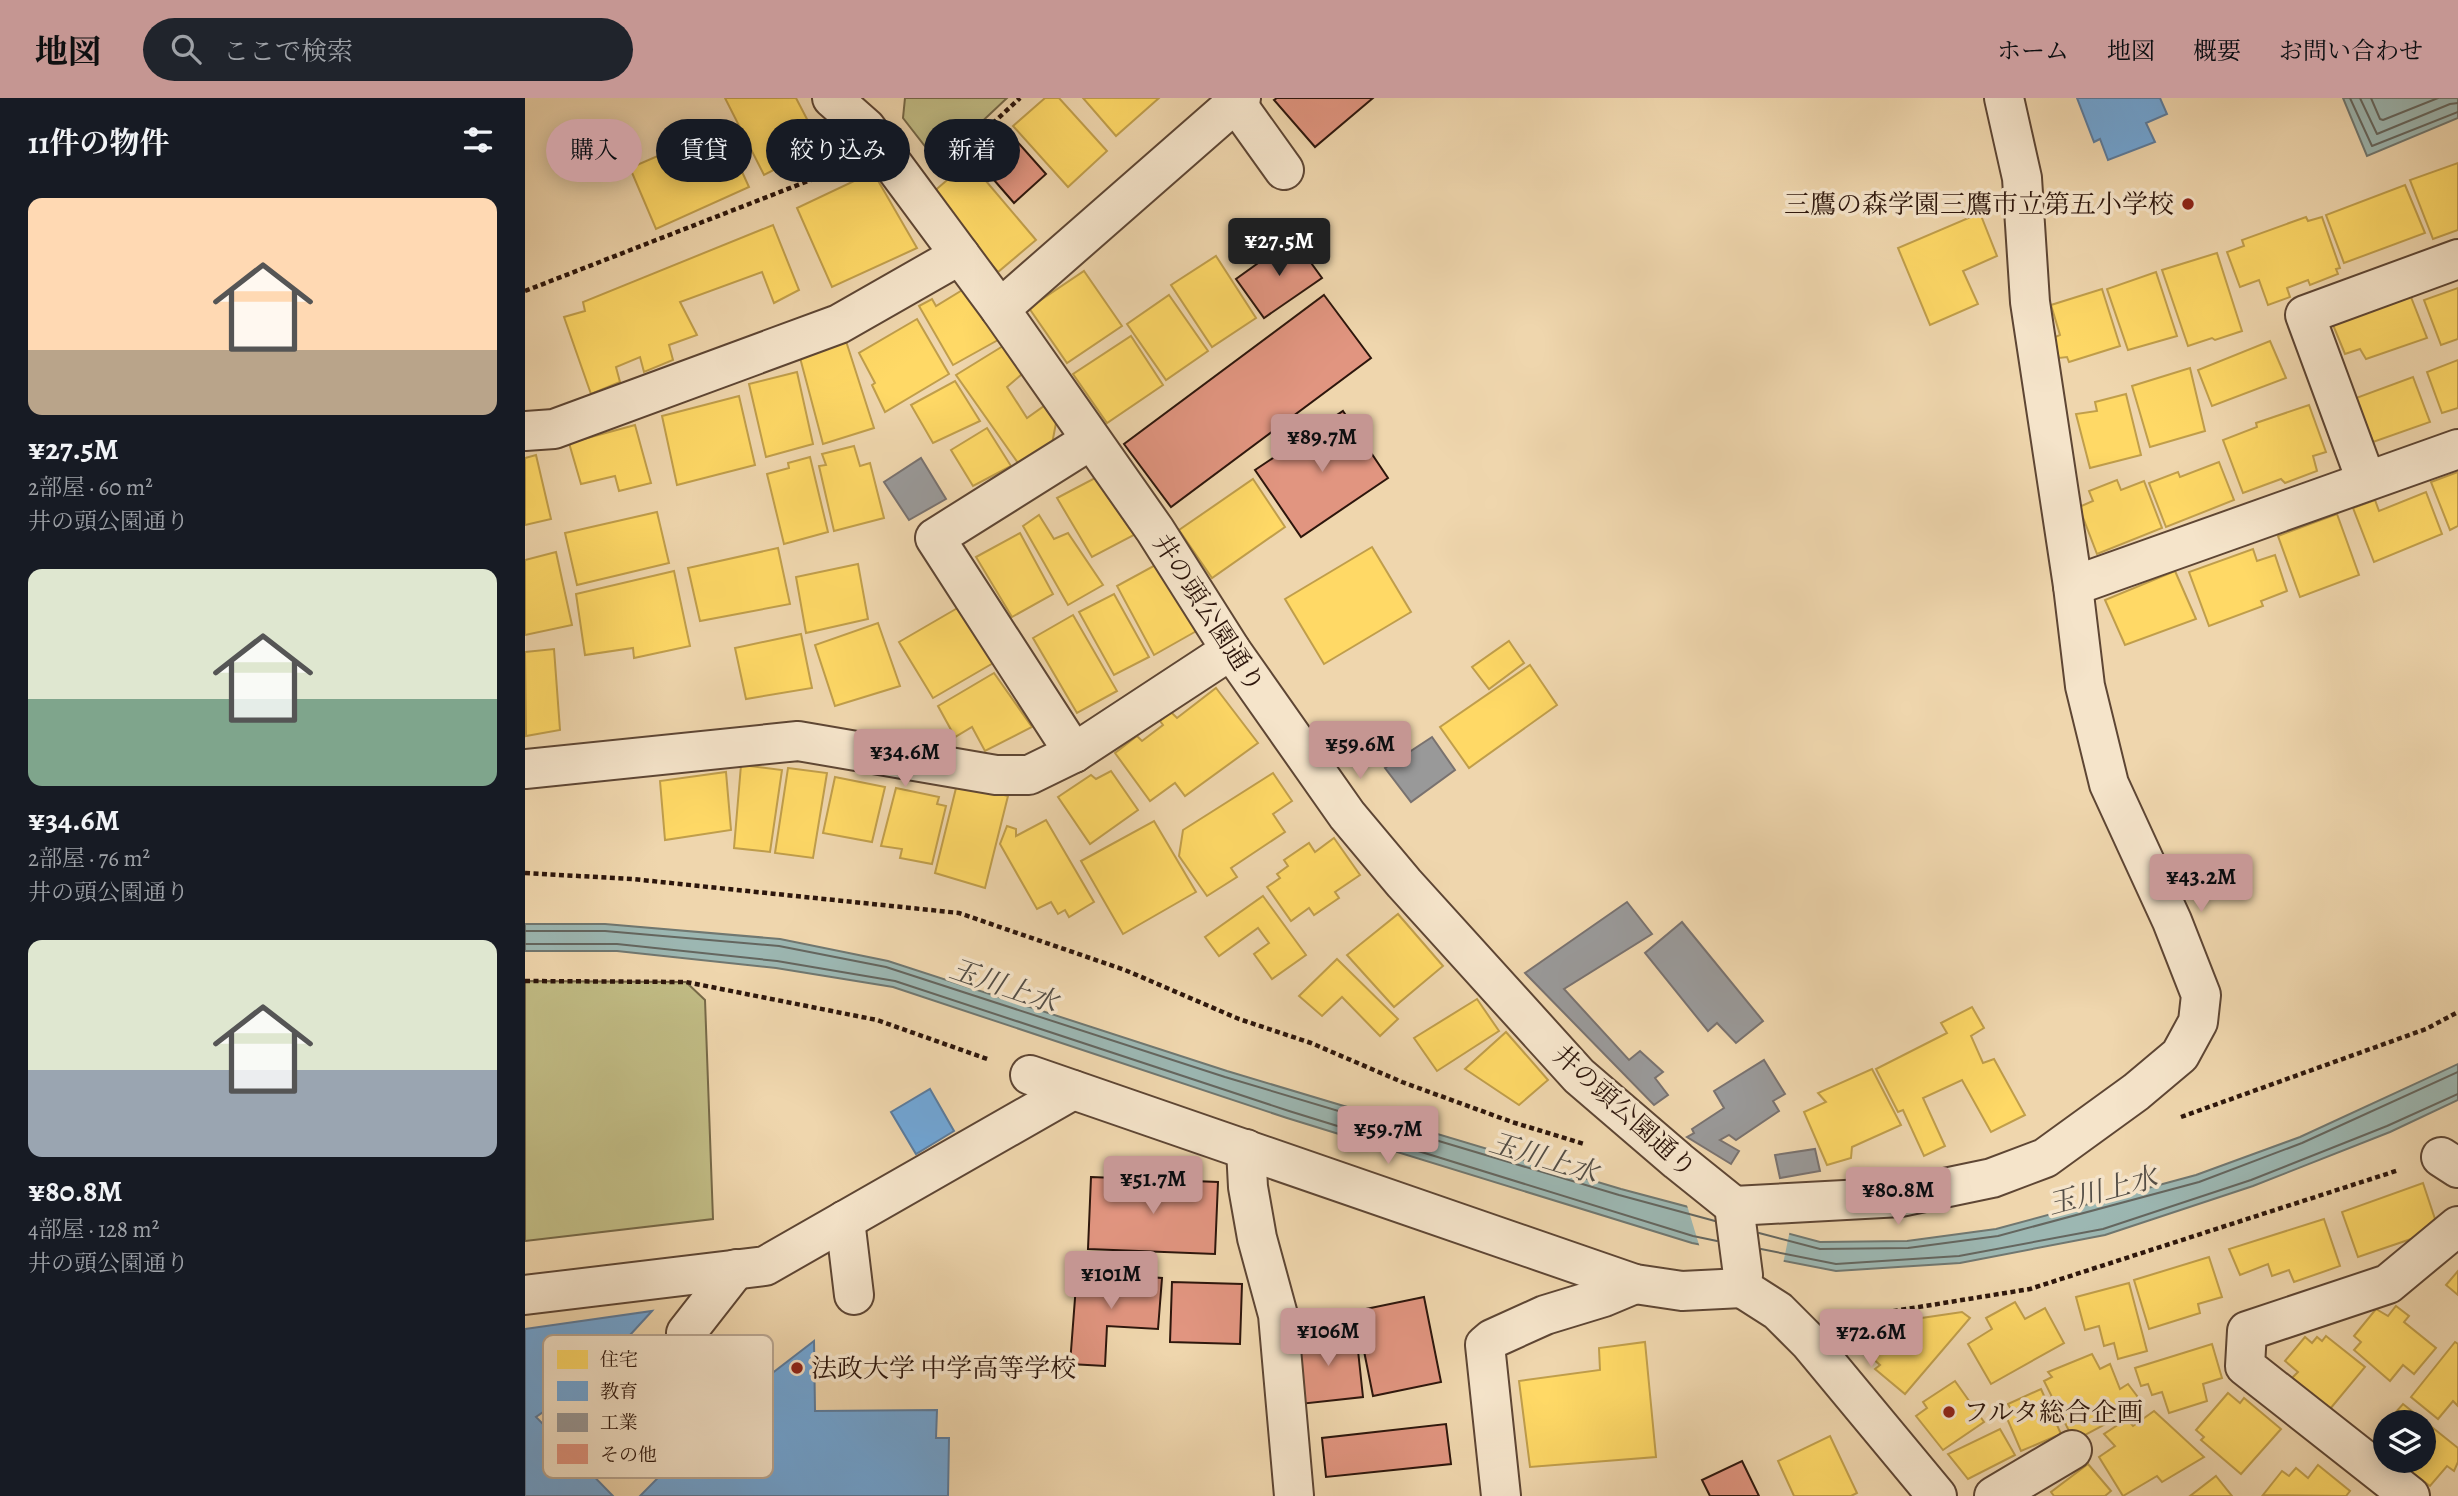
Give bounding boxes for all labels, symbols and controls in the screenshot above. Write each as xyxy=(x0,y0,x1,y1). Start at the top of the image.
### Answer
search box xyxy=(143,18,633,81)
text: 地図 xyxy=(35,29,101,74)
icon: search xyxy=(167,30,205,68)
text: ここで検索 xyxy=(223,34,353,69)
text: ホーム xyxy=(1997,35,2069,67)
text: 地図 xyxy=(2107,35,2155,67)
text: 概要 xyxy=(2193,35,2241,67)
text: お問い合わせ xyxy=(2279,35,2423,67)
chip: 購入 xyxy=(546,119,642,182)
chip: 賃貸 xyxy=(656,119,752,182)
chip: 絞り込み xyxy=(766,119,910,182)
chip: 新着 xyxy=(924,119,1020,182)
icon: filters xyxy=(459,121,497,159)
text: 11件の物件 xyxy=(28,123,169,163)
place label: 三鷹の森学園三鷹市立第五小学校 xyxy=(1784,187,2174,222)
marker: 三鷹の森学園三鷹市立第五小学校 xyxy=(2180,196,2196,212)
pin: ¥27.5M xyxy=(1222,218,1336,278)
text: ¥27.5M xyxy=(1244,225,1314,256)
icon: home xyxy=(200,244,326,370)
pin: ¥89.7M xyxy=(1265,414,1379,474)
text: ¥89.7M xyxy=(1287,421,1357,452)
text: ¥27.5M xyxy=(28,429,119,469)
text: 2部屋 · 60 m² xyxy=(28,472,153,503)
text: 井の頭公園通り xyxy=(28,506,189,537)
street label: 井の頭公園通り xyxy=(1144,527,1273,699)
icon: home xyxy=(200,615,326,741)
pin: ¥59.6M xyxy=(1303,722,1417,781)
text: ¥59.6M xyxy=(1325,728,1395,759)
pin: ¥34.6M xyxy=(848,730,962,789)
text: ¥34.6M xyxy=(870,736,940,767)
text: ¥34.6M xyxy=(28,800,120,840)
text: 2部屋 · 76 m² xyxy=(28,843,150,874)
pin: ¥43.2M xyxy=(2144,854,2258,914)
text: ¥43.2M xyxy=(2166,861,2236,892)
text: 井の頭公園通り xyxy=(28,877,189,908)
water label: 玉川上水 xyxy=(945,950,1066,1023)
icon: home xyxy=(200,986,326,1112)
street label: 井の頭公園通り xyxy=(1545,1037,1704,1185)
pin: ¥59.7M xyxy=(1331,1107,1445,1166)
text: ¥59.7M xyxy=(1353,1113,1423,1144)
water label: 玉川上水 xyxy=(1485,1123,1606,1193)
pin: ¥51.7M xyxy=(1096,1156,1210,1216)
water label: 玉川上水 xyxy=(2043,1157,2164,1224)
text: ¥51.7M xyxy=(1120,1163,1186,1194)
pin: ¥80.8M xyxy=(1841,1168,1955,1227)
text: ¥80.8M xyxy=(28,1171,123,1211)
text: ¥80.8M xyxy=(1862,1174,1934,1205)
text: 4部屋 · 128 m² xyxy=(28,1214,159,1245)
text: 井の頭公園通り xyxy=(28,1248,189,1279)
pin: ¥101M xyxy=(1062,1252,1160,1311)
text: ¥101M xyxy=(1081,1258,1141,1289)
pin: ¥106M xyxy=(1279,1308,1377,1368)
pin: ¥72.6M xyxy=(1814,1310,1928,1369)
text: ¥106M xyxy=(1296,1315,1360,1346)
text: ¥72.6M xyxy=(1836,1316,1906,1347)
legend xyxy=(543,1335,773,1478)
text: 住宅 xyxy=(600,1347,638,1373)
place label: 法政大学 中学高等学校 xyxy=(811,1351,1076,1386)
marker: 法政大学 中学高等学校 xyxy=(789,1360,805,1376)
text: 教育 xyxy=(600,1379,638,1405)
place label: フルタ総合企画 xyxy=(1963,1395,2143,1430)
marker: フルタ総合企画 xyxy=(1941,1404,1957,1420)
text: 工業 xyxy=(600,1410,638,1436)
map controls xyxy=(2373,1410,2436,1473)
button: layers xyxy=(2373,1410,2436,1473)
text: その他 xyxy=(600,1442,657,1468)

